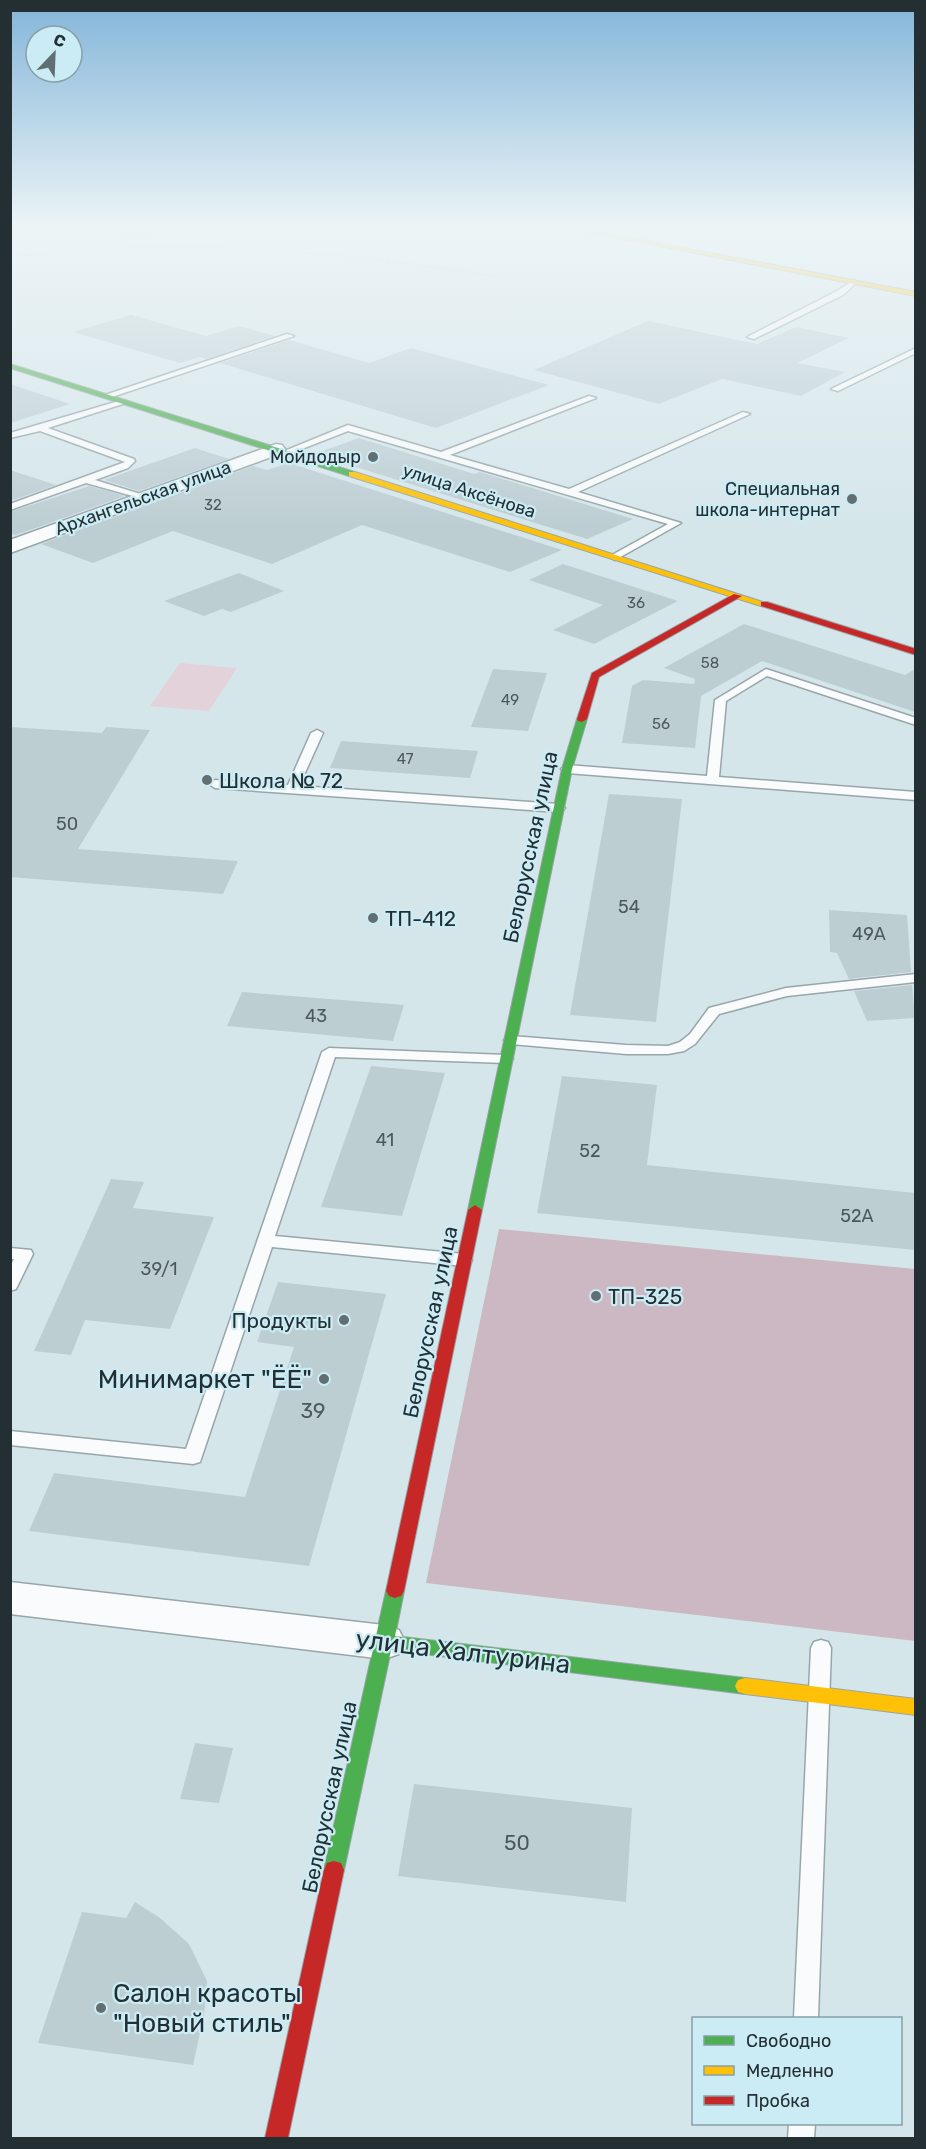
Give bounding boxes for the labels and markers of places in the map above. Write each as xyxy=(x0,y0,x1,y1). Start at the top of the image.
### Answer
place label: Мойдодыр xyxy=(270,446,361,468)
marker: Мойдодыр xyxy=(366,450,380,464)
place label: Специальная школа-интернат xyxy=(695,478,840,521)
marker: Специальная школа-интернат xyxy=(845,492,859,506)
place label: Школа № 72 xyxy=(219,768,343,793)
marker: Школа № 72 xyxy=(200,773,214,787)
place label: ТП-412 xyxy=(385,906,456,931)
marker: ТП-412 xyxy=(366,911,380,925)
place label: ТП-325 xyxy=(608,1284,682,1309)
marker: ТП-325 xyxy=(589,1289,603,1303)
place label: Продукты xyxy=(231,1308,332,1333)
marker: Продукты xyxy=(337,1313,351,1327)
place label: Минимаркет "ЁЁ" xyxy=(98,1364,312,1395)
marker: Минимаркет "ЁЁ" xyxy=(317,1372,331,1386)
place label: Салон красоты "Новый стиль" xyxy=(113,1978,302,2039)
marker: Салон красоты "Новый стиль" xyxy=(94,2001,108,2015)

